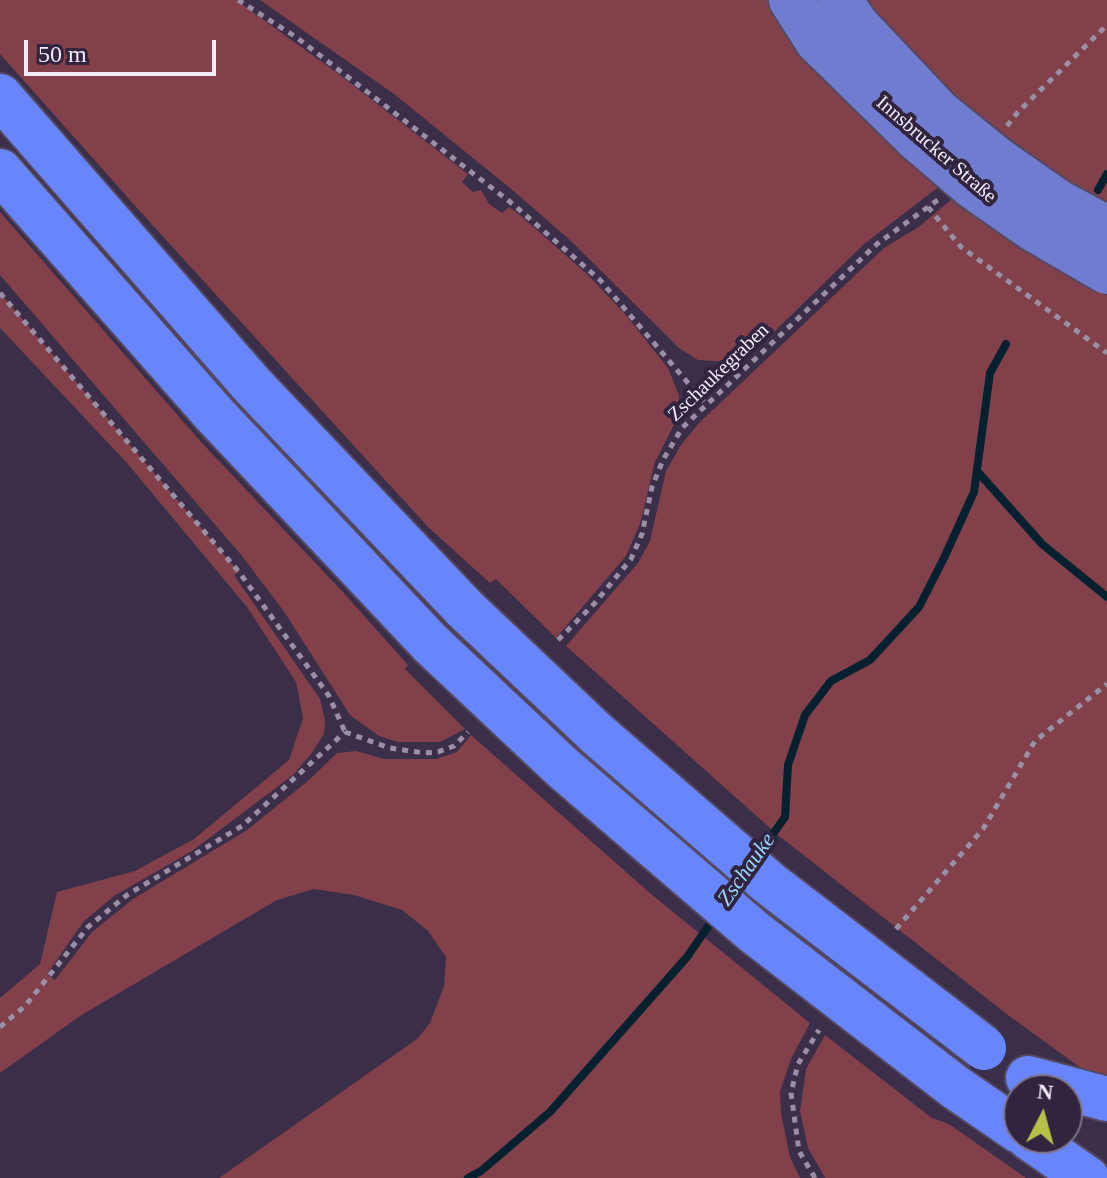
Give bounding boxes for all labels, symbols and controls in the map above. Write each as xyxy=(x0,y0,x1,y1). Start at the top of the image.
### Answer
scale bar xyxy=(28,24,220,74)
text: 50 m xyxy=(38,41,87,67)
street label: Innsbrucker Straße xyxy=(871,91,1001,209)
street label: Zschaukegraben xyxy=(664,319,774,427)
water label: Zschauke xyxy=(712,828,782,912)
north arrow xyxy=(1003,1074,1083,1154)
text: N xyxy=(1036,1078,1055,1105)

